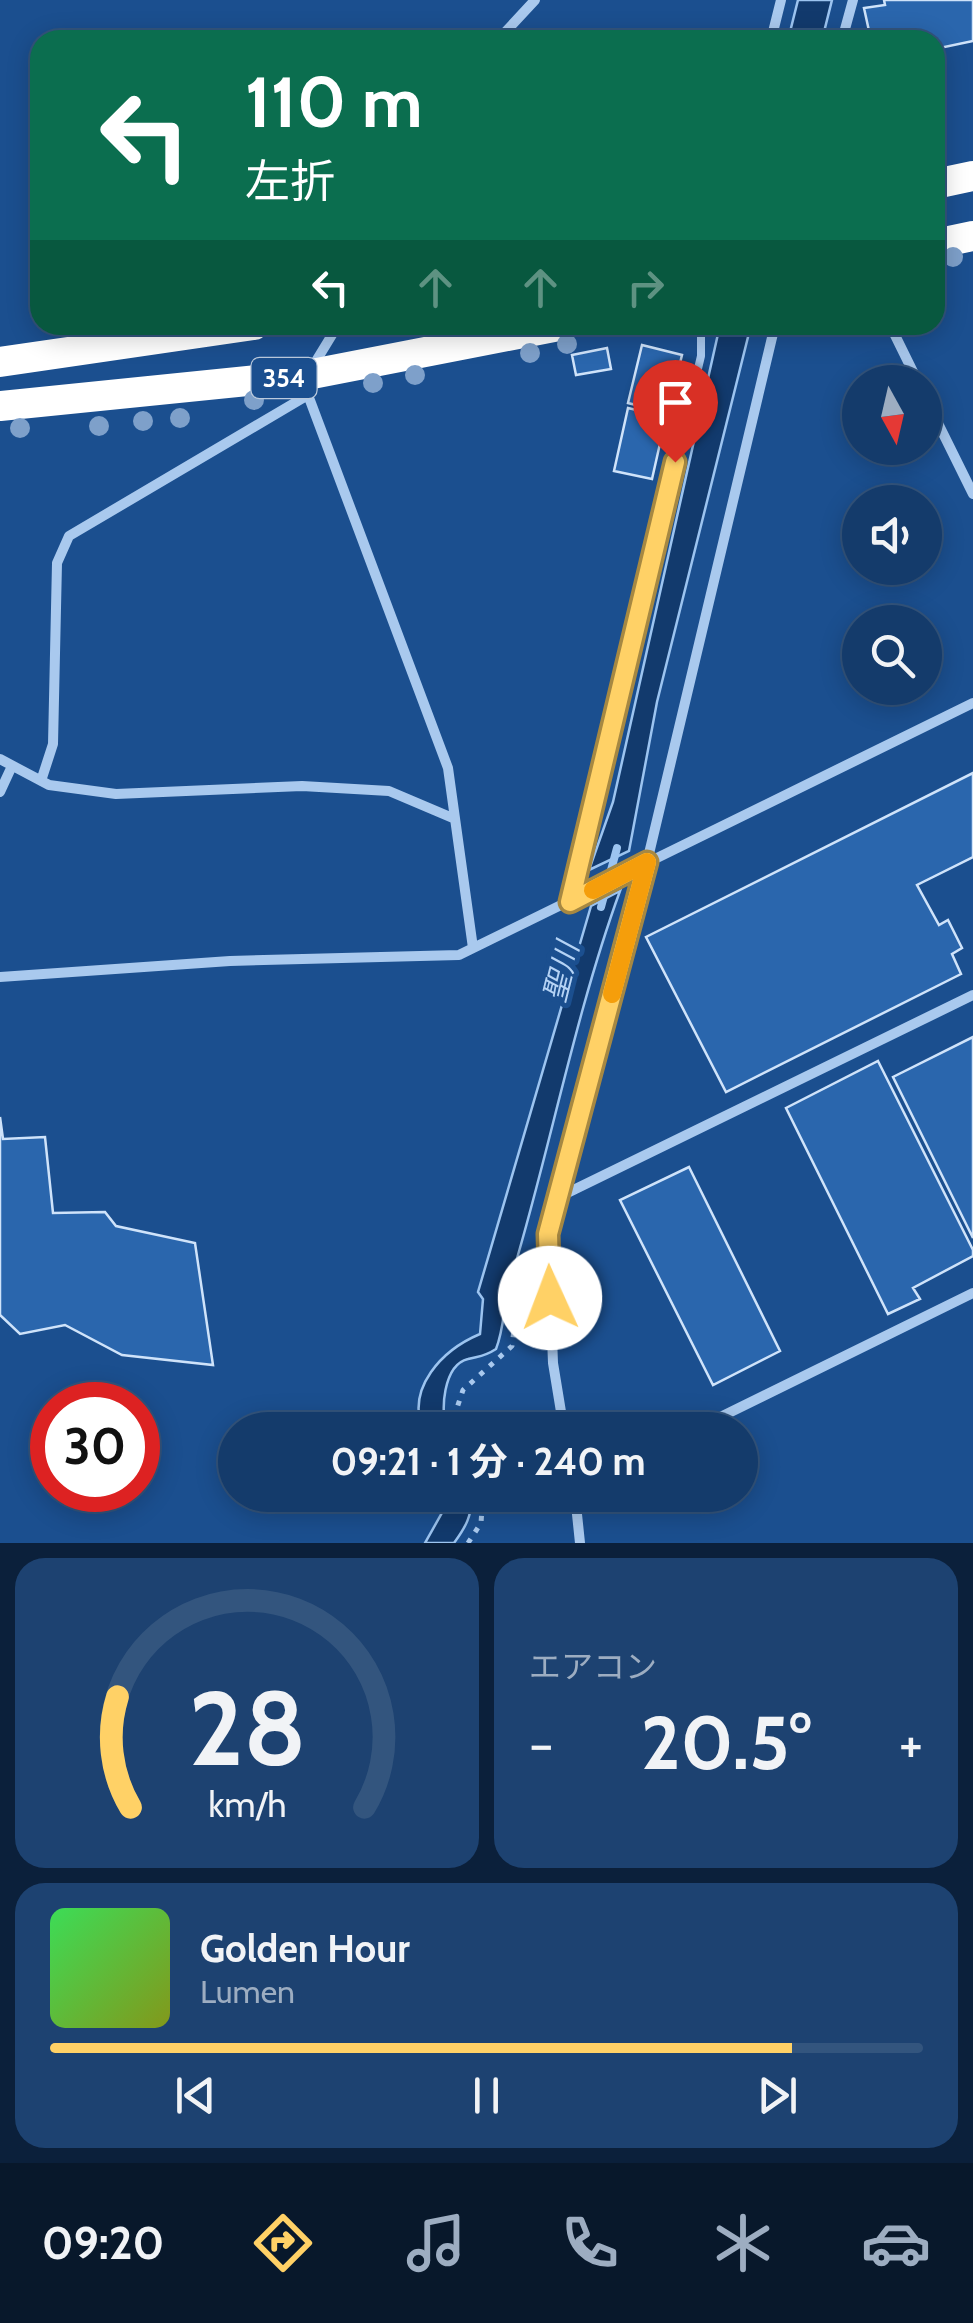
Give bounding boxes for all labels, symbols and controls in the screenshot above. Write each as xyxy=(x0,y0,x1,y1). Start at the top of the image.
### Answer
text: 110 m xyxy=(245,59,423,145)
icon: left xyxy=(80,70,210,200)
text: 左折 xyxy=(245,154,335,208)
icon: left xyxy=(303,260,358,315)
icon: ahead xyxy=(408,260,463,315)
icon: ahead xyxy=(513,260,568,315)
icon: right xyxy=(618,260,673,315)
road number: 354 xyxy=(252,358,316,398)
pin xyxy=(633,360,718,463)
north arrow xyxy=(842,365,942,465)
map controls xyxy=(842,365,942,705)
icon: arrive xyxy=(648,375,703,430)
button: sound xyxy=(842,485,942,585)
button: search xyxy=(842,605,942,705)
water label: 聖川 xyxy=(536,936,587,1006)
position arrow xyxy=(498,1246,602,1350)
speed limit sign: 30 xyxy=(30,1382,160,1512)
text: 09:21 · 1 分 · 240 m xyxy=(330,1438,646,1485)
text: エアコン xyxy=(529,1647,657,1686)
text: 28 xyxy=(188,1665,306,1791)
text: 20.5° xyxy=(641,1697,811,1788)
text: − xyxy=(529,1710,553,1777)
text: + xyxy=(899,1710,923,1777)
text: km/h xyxy=(208,1783,286,1826)
text: Golden Hour xyxy=(200,1925,410,1972)
text: Lumen xyxy=(200,1972,295,2011)
icon: previous xyxy=(168,2068,223,2123)
icon: pause xyxy=(459,2068,514,2123)
icon: next xyxy=(750,2068,805,2123)
icon: directions xyxy=(248,2208,318,2278)
icon: music xyxy=(401,2208,471,2278)
icon: phone xyxy=(555,2208,625,2278)
icon: climate xyxy=(708,2208,778,2278)
icon: car xyxy=(861,2208,931,2278)
text: 09:20 xyxy=(42,2216,164,2270)

